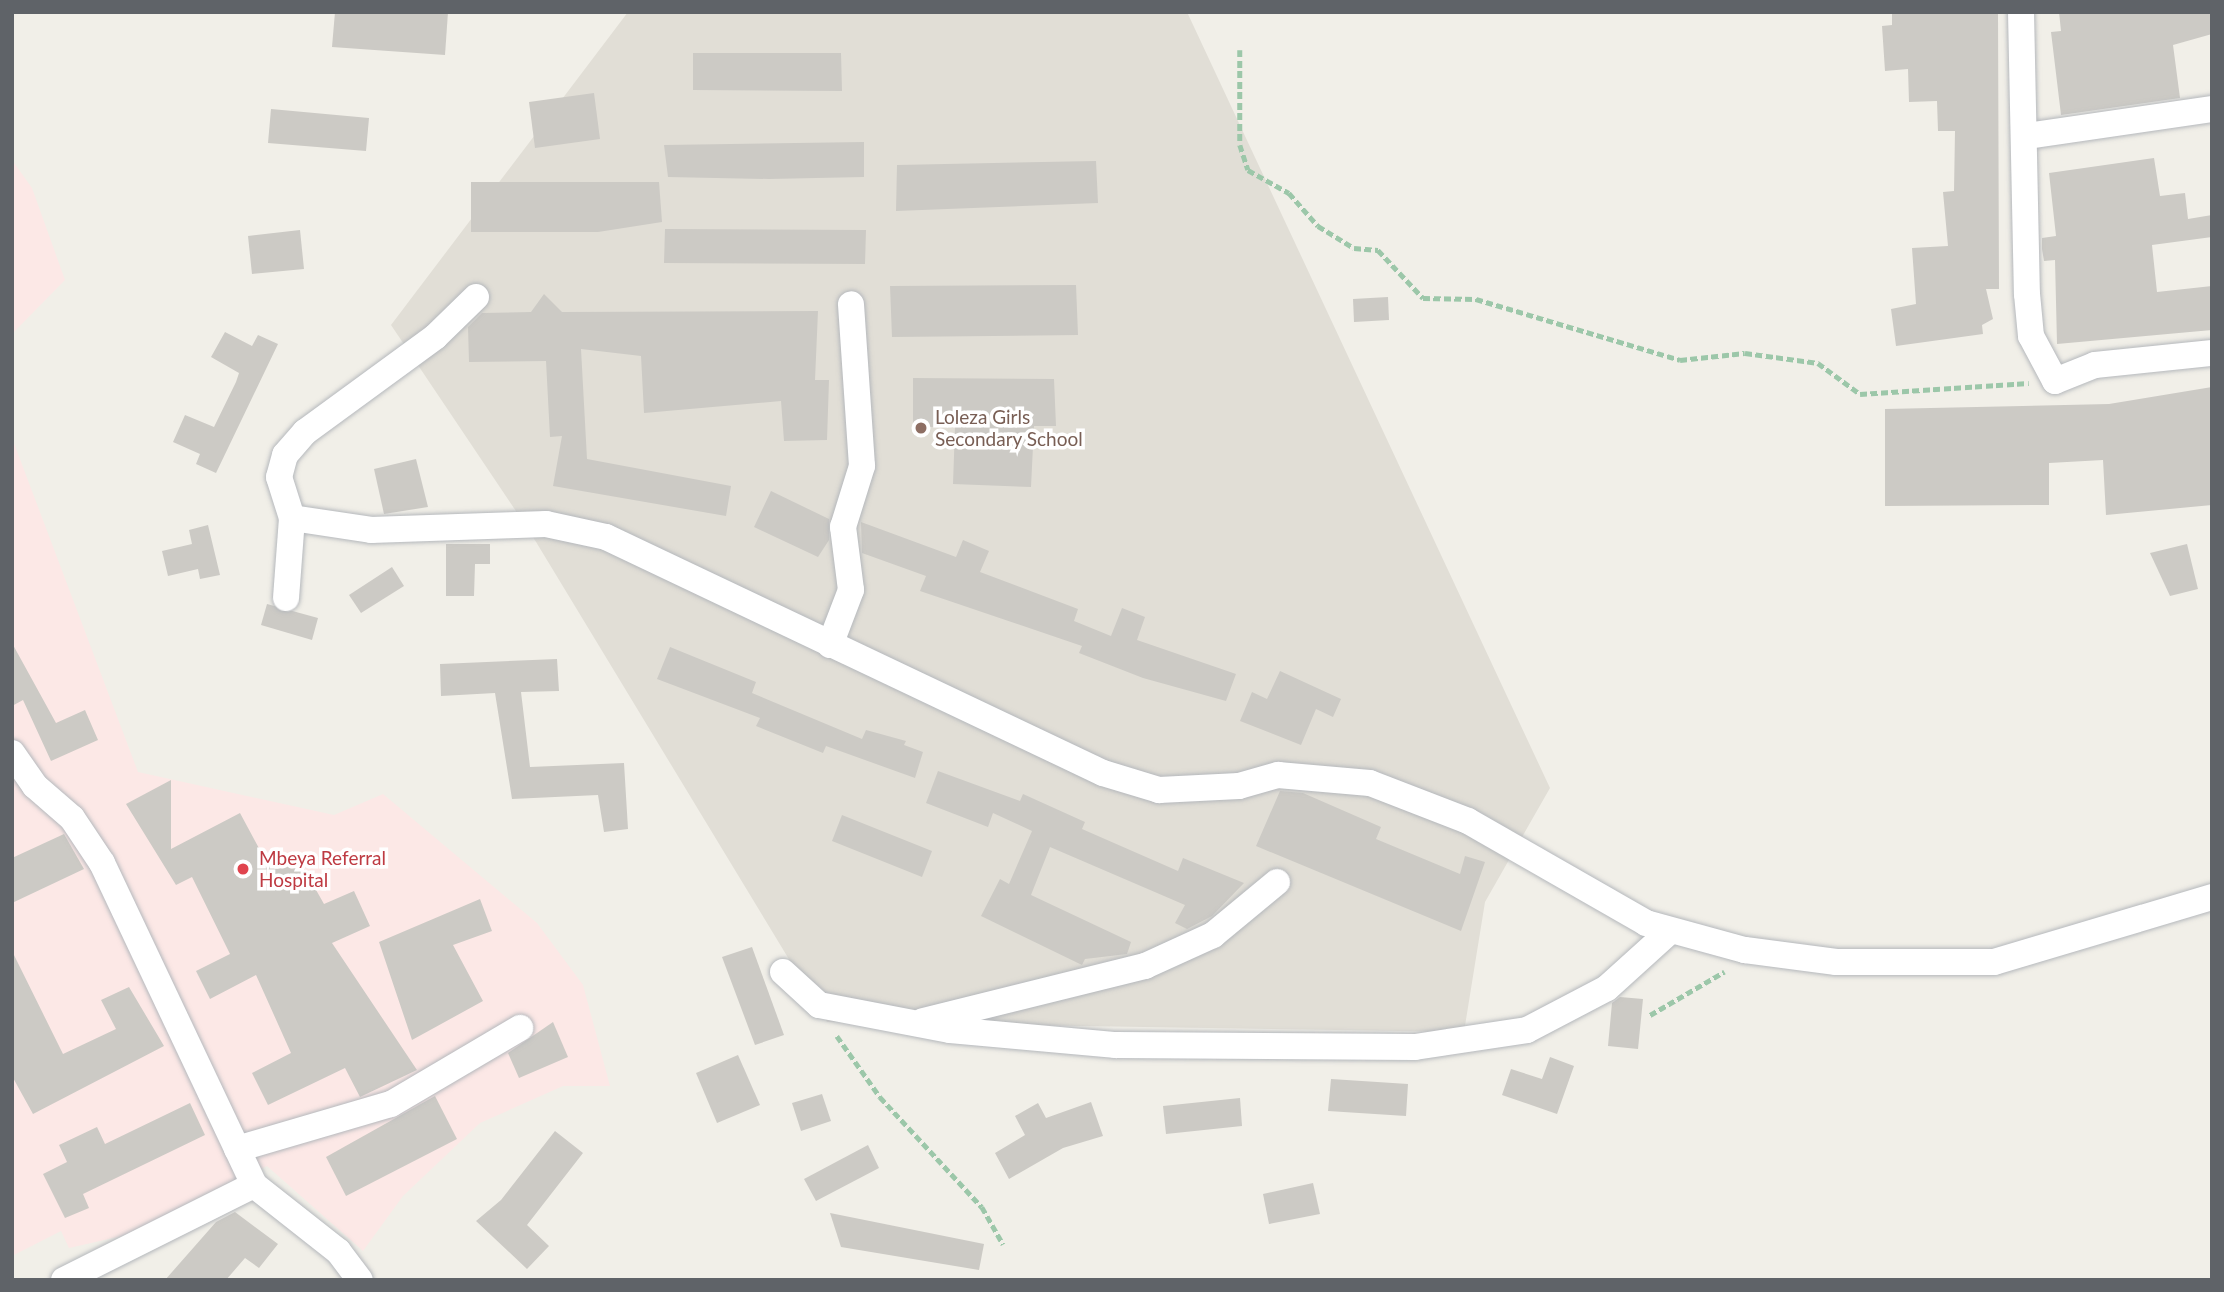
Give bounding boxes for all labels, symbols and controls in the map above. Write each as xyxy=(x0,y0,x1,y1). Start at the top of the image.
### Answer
place label: Loleza Girls Secondary School xyxy=(935,406,1083,450)
marker: Loleza Girls Secondary School xyxy=(913,420,929,436)
place label: Mbeya Referral Hospital xyxy=(259,847,386,891)
marker: Mbeya Referral Hospital xyxy=(233,859,253,879)

